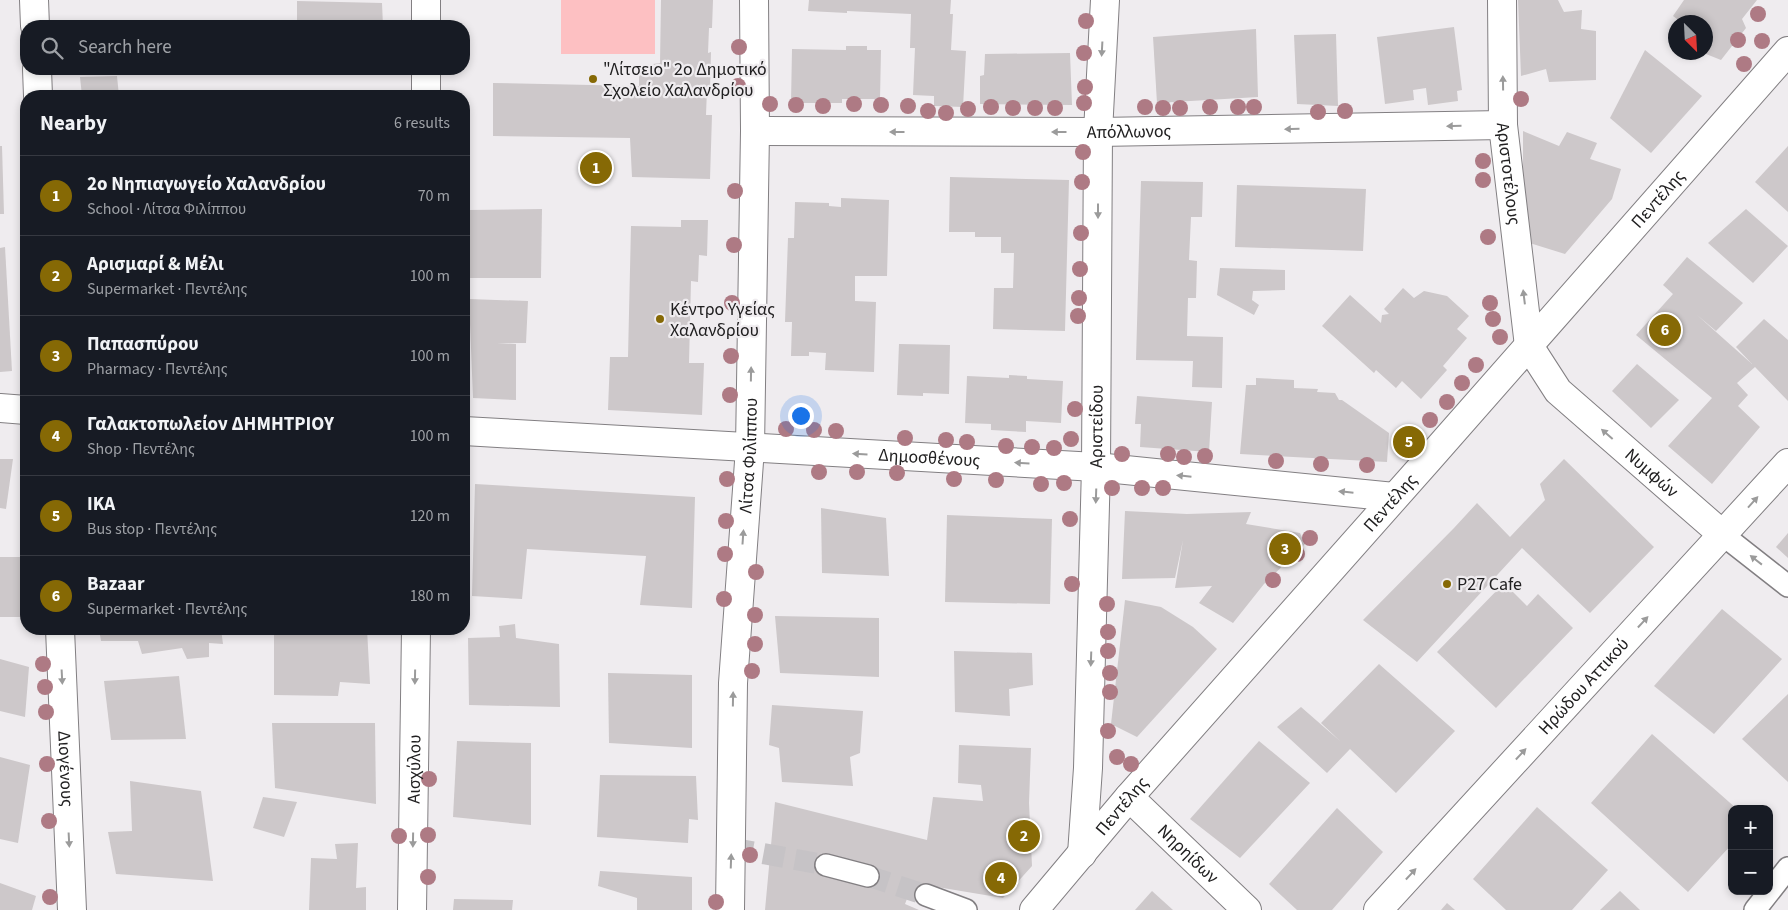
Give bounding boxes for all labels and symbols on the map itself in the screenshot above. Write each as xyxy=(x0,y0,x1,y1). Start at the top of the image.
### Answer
north arrow xyxy=(1668,15,1713,60)
one-way arrow xyxy=(1098,41,1106,57)
place label: "Λίτσειο" 2ο Δημοτικό Σχολείο Χαλανδρίου xyxy=(603,57,767,103)
marker: "Λίτσειο" 2ο Δημοτικό Σχολείο Χαλανδρίου xyxy=(587,73,599,85)
one-way arrow xyxy=(1499,75,1507,91)
street label: Απόλλωνος xyxy=(1087,118,1172,145)
street label: Αριστοτέλους xyxy=(1490,121,1527,226)
one-way arrow xyxy=(1446,122,1462,130)
one-way arrow xyxy=(1284,125,1300,133)
one-way arrow xyxy=(889,128,905,136)
one-way arrow xyxy=(1051,128,1067,136)
pin: 1 xyxy=(580,149,612,187)
street label: Πεντέλης xyxy=(1625,164,1691,234)
one-way arrow xyxy=(1094,203,1102,219)
one-way arrow xyxy=(1520,289,1528,305)
place label: Κέντρο Υγείας Χαλανδρίου xyxy=(670,297,775,343)
pin: 6 xyxy=(1649,311,1681,349)
marker: Κέντρο Υγείας Χαλανδρίου xyxy=(654,313,666,325)
one-way arrow xyxy=(747,366,755,382)
street label: Αριστείδου xyxy=(1083,385,1109,468)
street label: Λίτσα Φιλίππου xyxy=(733,398,763,514)
your location xyxy=(788,403,814,429)
pin: 5 xyxy=(1393,423,1425,461)
one-way arrow xyxy=(1601,429,1613,440)
street label: Δημοσθένους xyxy=(878,442,981,473)
street label: Νυμφών xyxy=(1619,442,1684,504)
one-way arrow xyxy=(852,450,868,458)
one-way arrow xyxy=(1014,459,1030,467)
street label: Πεντέλης xyxy=(1357,468,1423,537)
one-way arrow xyxy=(1176,472,1192,480)
one-way arrow xyxy=(1091,488,1099,504)
one-way arrow xyxy=(1338,488,1354,496)
one-way arrow xyxy=(1747,496,1759,508)
one-way arrow xyxy=(740,528,748,544)
pin: 3 xyxy=(1269,530,1301,568)
one-way arrow xyxy=(1749,555,1762,566)
place label: P27 Cafe xyxy=(1457,572,1522,597)
marker: P27 Cafe xyxy=(1441,578,1453,590)
one-way arrow xyxy=(1637,616,1649,628)
street label: Ηρώδου Αττικού xyxy=(1532,632,1635,740)
one-way arrow xyxy=(1087,651,1095,667)
one-way arrow xyxy=(58,670,66,686)
one-way arrow xyxy=(411,670,419,686)
one-way arrow xyxy=(729,691,737,707)
street label: Διογένους xyxy=(52,730,80,808)
street label: Αισχύλου xyxy=(401,734,427,804)
one-way arrow xyxy=(1515,749,1527,761)
street label: Πεντέλης xyxy=(1089,771,1154,841)
pin: 2 xyxy=(1008,817,1040,855)
street label: Νηρηίδων xyxy=(1152,818,1225,889)
one-way arrow xyxy=(65,832,73,848)
one-way arrow xyxy=(409,832,417,848)
one-way arrow xyxy=(727,853,735,869)
pin: 4 xyxy=(985,859,1017,897)
one-way arrow xyxy=(1406,868,1417,881)

